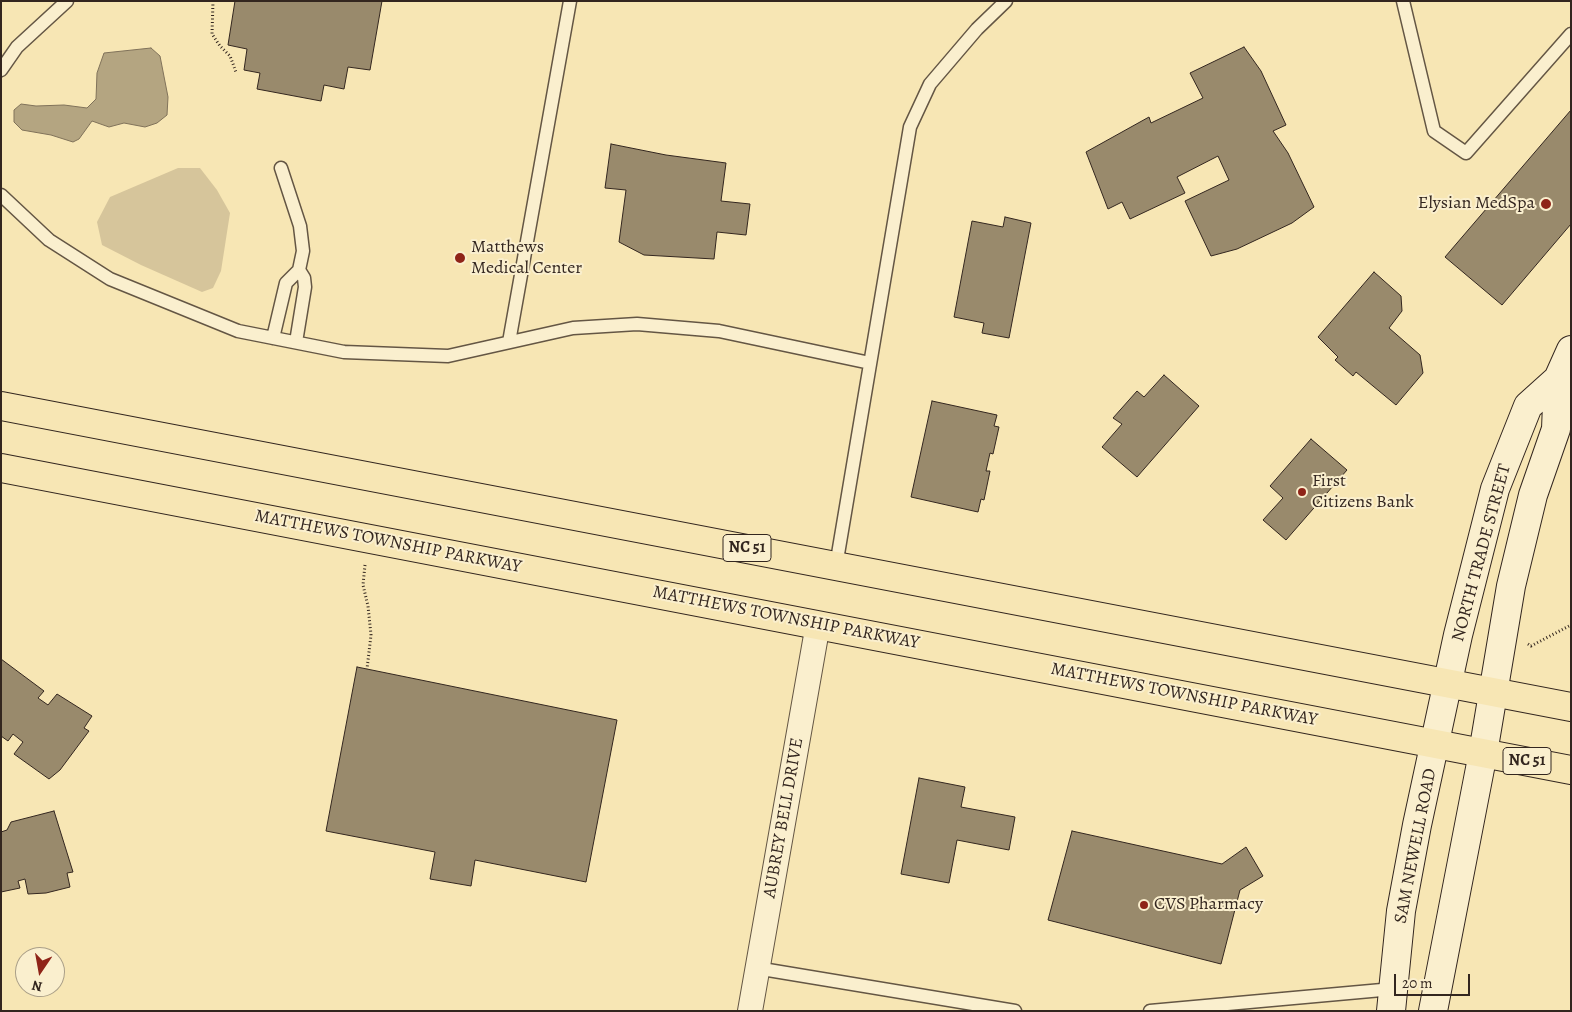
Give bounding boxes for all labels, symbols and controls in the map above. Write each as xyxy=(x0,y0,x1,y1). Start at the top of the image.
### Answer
place label: Elysian MedSpa xyxy=(1418,193,1535,215)
marker: Elysian MedSpa xyxy=(1539,197,1553,211)
place label: Matthews Medical Center xyxy=(471,237,582,280)
marker: Matthews Medical Center xyxy=(453,251,467,265)
street label: NORTH TRADE STREET xyxy=(1448,462,1516,644)
place label: First Citizens Bank xyxy=(1312,471,1414,514)
marker: First Citizens Bank xyxy=(1296,486,1308,498)
street label: MATTHEWS TOWNSHIP PARKWAY xyxy=(253,506,523,578)
road number: NC 51 xyxy=(723,534,771,562)
street label: MATTHEWS TOWNSHIP PARKWAY xyxy=(651,582,921,654)
street label: MATTHEWS TOWNSHIP PARKWAY xyxy=(1049,659,1319,731)
street label: AUBREY BELL DRIVE xyxy=(759,736,809,900)
road number: NC 51 xyxy=(1503,748,1551,774)
street label: SAM NEWELL ROAD xyxy=(1390,767,1442,925)
place label: CVS Pharmacy xyxy=(1154,894,1263,916)
marker: CVS Pharmacy xyxy=(1138,899,1150,911)
north arrow xyxy=(15,947,65,997)
scale bar xyxy=(1397,964,1473,996)
text: 20 m xyxy=(1402,973,1433,993)
text: N xyxy=(30,976,44,997)

